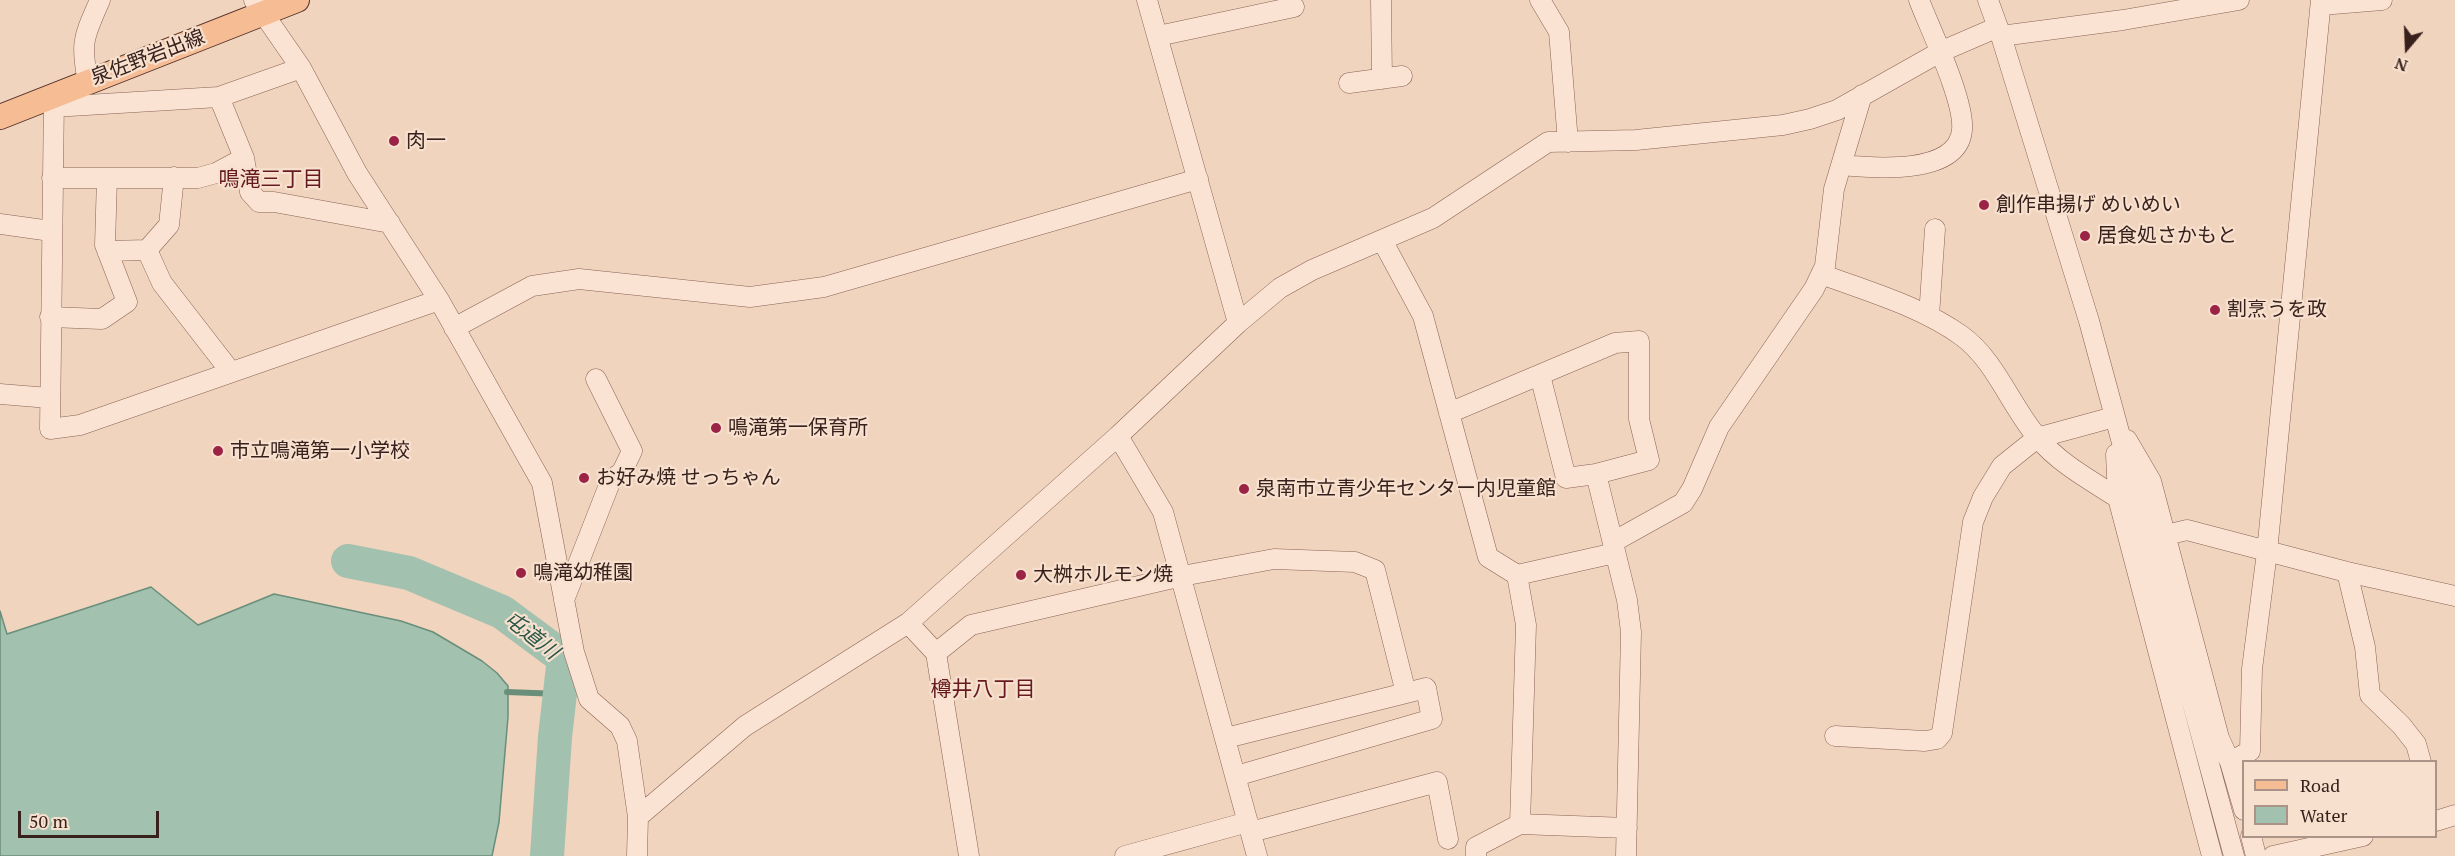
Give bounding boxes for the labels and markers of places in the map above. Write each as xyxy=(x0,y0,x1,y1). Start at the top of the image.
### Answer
place label: 肉一 xyxy=(406,129,446,153)
marker: 肉一 xyxy=(387,134,401,148)
place label: 創作串揚げ めいめい xyxy=(1996,193,2181,217)
marker: 創作串揚げ めいめい xyxy=(1977,198,1991,212)
place label: 居食処さかもと xyxy=(2097,224,2237,248)
marker: 居食処さかもと xyxy=(2078,229,2092,243)
place label: 割烹うを政 xyxy=(2227,298,2327,322)
marker: 割烹うを政 xyxy=(2208,303,2222,317)
place label: 鳴滝第一保育所 xyxy=(728,416,868,440)
marker: 鳴滝第一保育所 xyxy=(709,421,723,435)
place label: 市立鳴滝第一小学校 xyxy=(230,439,410,463)
marker: 市立鳴滝第一小学校 xyxy=(211,444,225,458)
place label: お好み焼 せっちゃん xyxy=(596,466,781,490)
marker: お好み焼 せっちゃん xyxy=(577,471,591,485)
place label: 泉南市立青少年センター内児童館 xyxy=(1256,477,1556,501)
marker: 泉南市立青少年センター内児童館 xyxy=(1237,482,1251,496)
place label: 鳴滝幼稚園 xyxy=(533,561,633,585)
place label: 大桝ホルモン焼 xyxy=(1033,563,1173,587)
marker: 鳴滝幼稚園 xyxy=(514,566,528,580)
marker: 大桝ホルモン焼 xyxy=(1014,568,1028,582)

